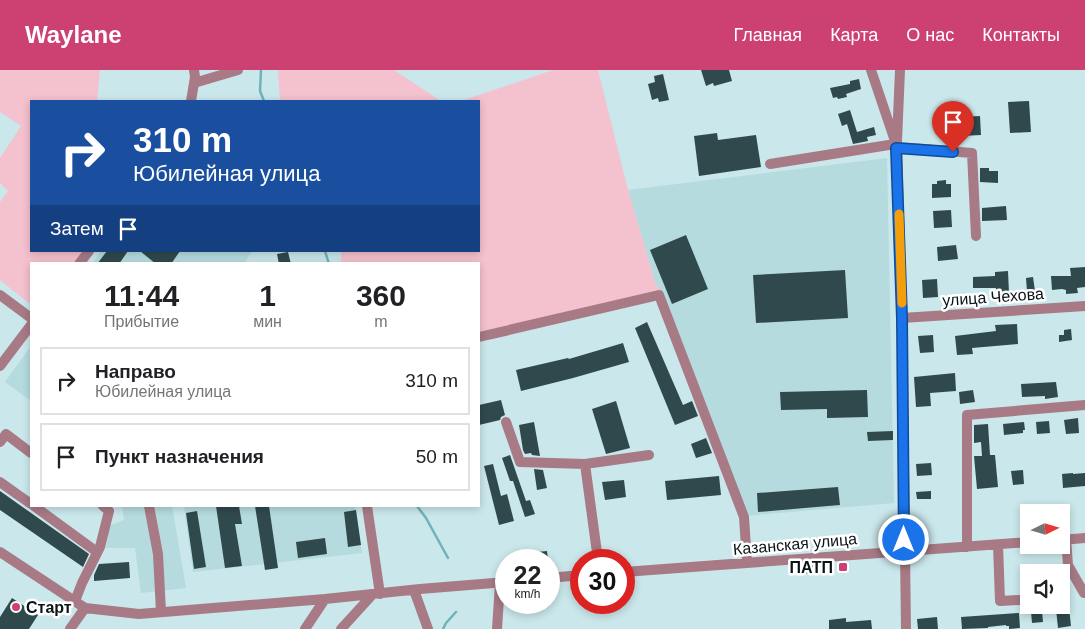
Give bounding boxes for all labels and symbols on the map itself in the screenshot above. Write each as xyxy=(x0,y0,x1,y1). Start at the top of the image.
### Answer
pin xyxy=(932,101,974,152)
street label: улица Чехова xyxy=(942,285,1044,309)
north arrow xyxy=(1020,504,1070,554)
position arrow xyxy=(877,513,929,565)
street label: Казанская улица xyxy=(732,530,858,558)
speed limit sign: 30 xyxy=(570,549,635,614)
place label: ПАТП xyxy=(789,559,833,576)
marker: ПАТП xyxy=(837,561,849,573)
place label: Старт xyxy=(26,599,72,616)
marker: Старт xyxy=(10,601,22,613)

